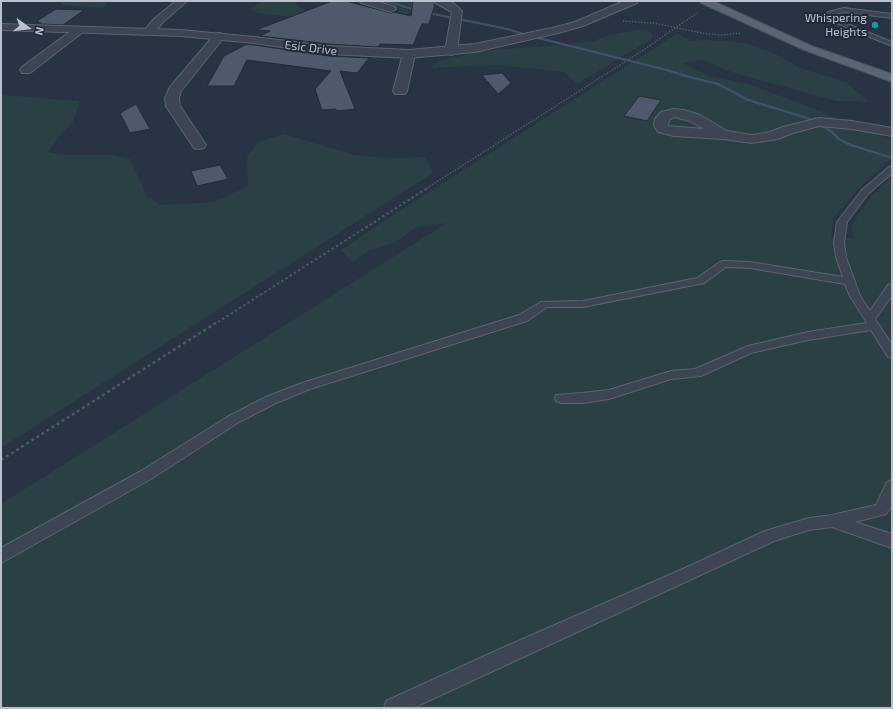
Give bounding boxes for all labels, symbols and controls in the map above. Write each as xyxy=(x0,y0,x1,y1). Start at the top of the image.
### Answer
north arrow xyxy=(8,8,48,48)
place label: Whispering Heights xyxy=(805,11,867,39)
marker: Whispering Heights xyxy=(870,20,880,30)
text: N xyxy=(33,26,47,37)
street label: Esic Drive xyxy=(284,38,338,58)

